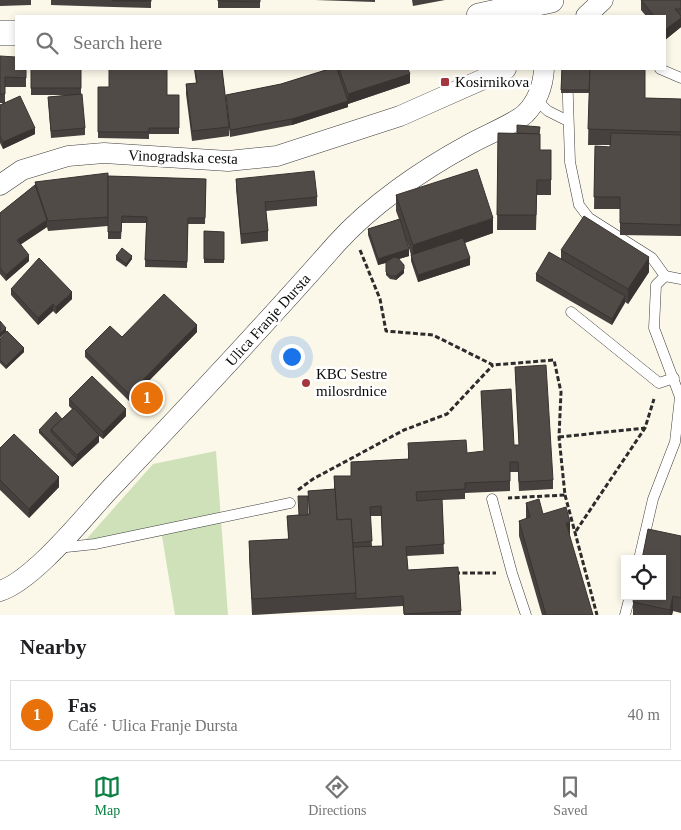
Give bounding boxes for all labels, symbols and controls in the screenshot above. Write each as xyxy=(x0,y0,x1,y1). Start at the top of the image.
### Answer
search box xyxy=(15,15,666,70)
icon: search xyxy=(33,29,61,57)
text: Search here xyxy=(73,32,162,53)
place label: Kosirnikova xyxy=(455,74,530,90)
marker: Kosirnikova xyxy=(439,76,451,88)
street label: Vinogradska cesta xyxy=(128,147,238,167)
street label: Ulica Franje Dursta xyxy=(222,270,314,369)
your location xyxy=(279,344,305,370)
place label: KBC Sestre milosrdnice xyxy=(316,366,388,399)
marker: KBC Sestre milosrdnice xyxy=(300,377,312,389)
pin: 1 xyxy=(131,379,163,417)
map controls xyxy=(621,555,666,600)
button: locate xyxy=(621,555,666,600)
text: Nearby xyxy=(20,635,87,659)
text: Fas xyxy=(68,695,97,716)
text: 1 xyxy=(33,706,41,723)
text: 40 m xyxy=(628,706,660,723)
text: Café · Ulica Franje Dursta xyxy=(68,717,238,734)
tab: Map xyxy=(93,773,121,819)
tab: Directions xyxy=(308,773,367,819)
tab: Saved xyxy=(553,773,588,819)

